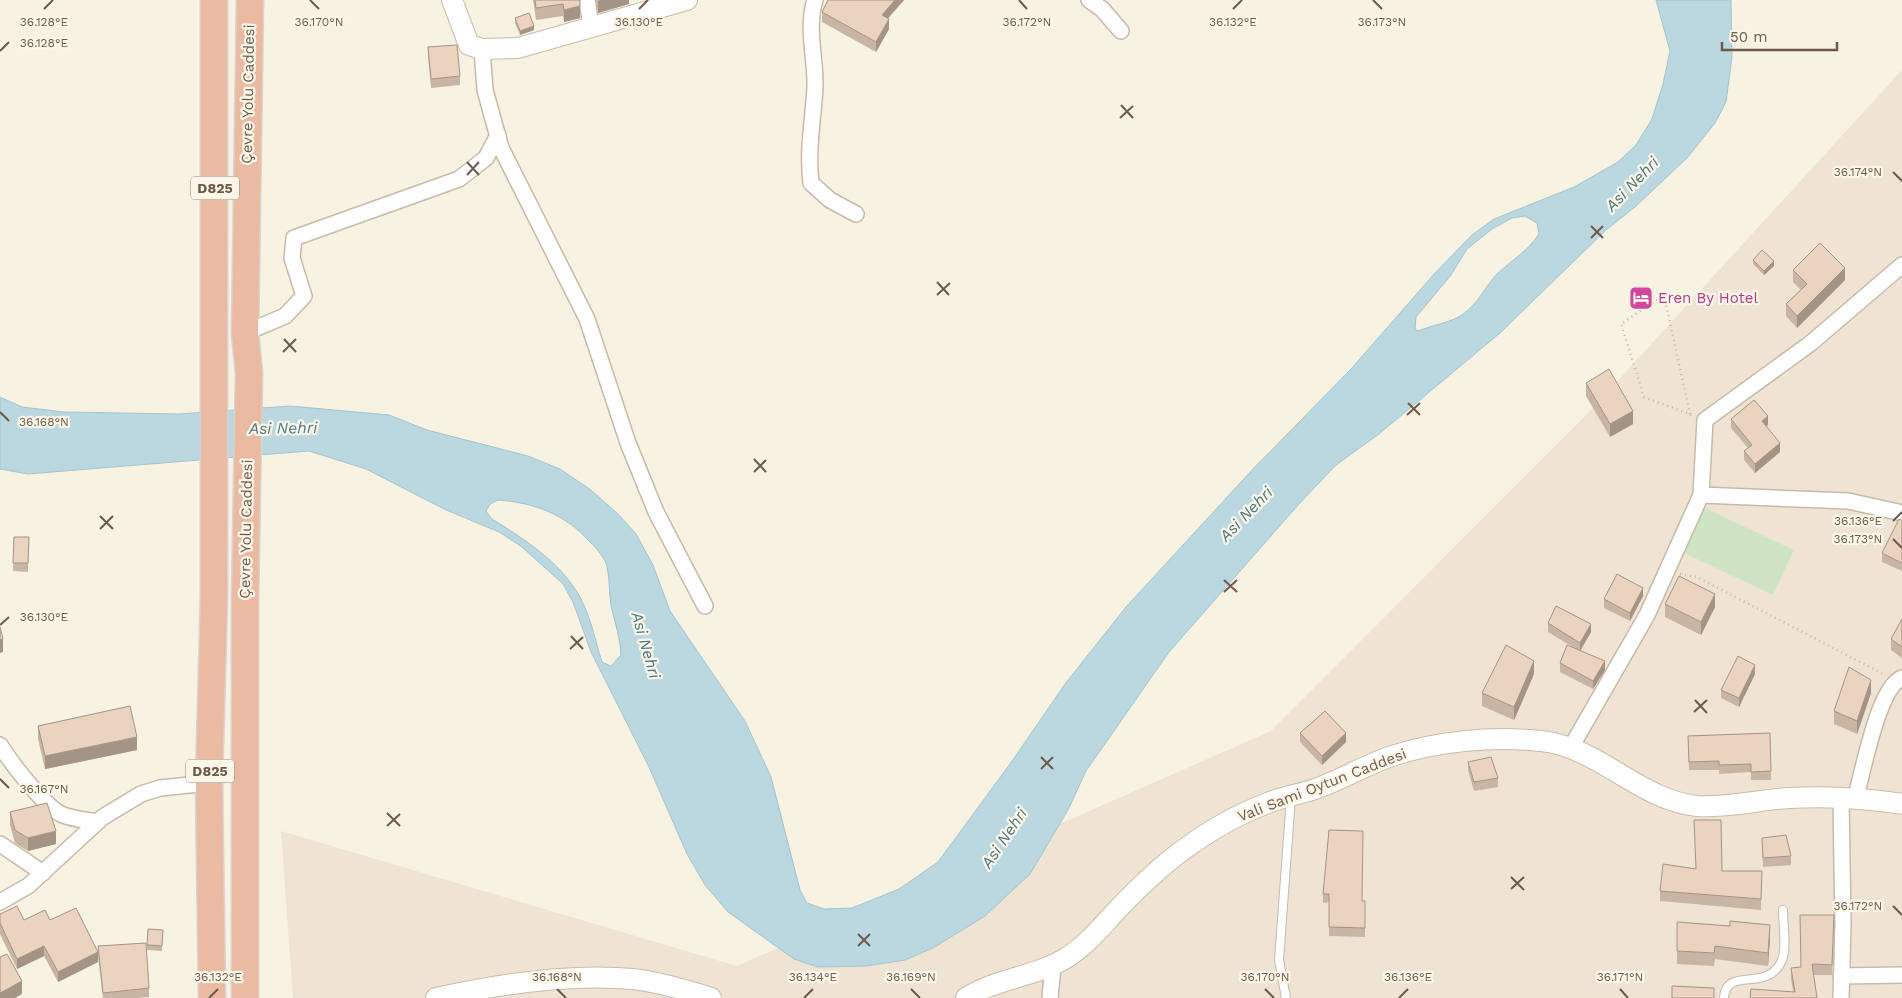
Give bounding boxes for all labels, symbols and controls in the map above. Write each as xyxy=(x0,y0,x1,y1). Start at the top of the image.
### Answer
text: 36.128°E xyxy=(20,15,69,29)
text: 36.170°N xyxy=(294,15,344,29)
text: 36.130°E xyxy=(615,15,664,29)
text: 36.172°N xyxy=(1003,15,1051,29)
text: 36.132°E xyxy=(1209,15,1257,29)
text: 36.173°N xyxy=(1358,15,1406,29)
scale bar xyxy=(1722,20,1837,52)
street label: Çevre Yolu Caddesi xyxy=(238,24,258,164)
text: 50 m xyxy=(1730,28,1767,46)
text: 36.128°E xyxy=(20,36,69,50)
water label: Asi Nehri xyxy=(1601,152,1663,216)
text: 36.174°N xyxy=(1834,165,1882,179)
road number: D825 xyxy=(191,177,239,200)
hotel icon: Eren By Hotel xyxy=(1628,285,1654,311)
place label: Eren By Hotel xyxy=(1658,289,1758,307)
text: 36.168°N xyxy=(19,415,69,429)
water label: Asi Nehri xyxy=(248,418,318,438)
street label: Çevre Yolu Caddesi xyxy=(236,459,256,599)
water label: Asi Nehri xyxy=(1215,482,1277,546)
text: 36.136°E xyxy=(1834,514,1882,528)
text: 36.173°N xyxy=(1834,532,1882,546)
water label: Asi Nehri xyxy=(627,609,665,681)
text: 36.130°E xyxy=(20,610,69,624)
street label: Vali Sami Oytun Caddesi xyxy=(1235,744,1409,826)
road number: D825 xyxy=(186,759,234,782)
text: 36.167°N xyxy=(20,782,68,796)
water label: Asi Nehri xyxy=(976,804,1031,872)
text: 36.172°N xyxy=(1834,899,1882,913)
text: 36.132°E xyxy=(194,970,242,984)
text: 36.168°N xyxy=(532,970,582,984)
text: 36.134°E xyxy=(789,970,837,984)
text: 36.169°N xyxy=(886,970,936,984)
text: 36.170°N xyxy=(1240,970,1290,984)
text: 36.136°E xyxy=(1384,970,1432,984)
text: 36.171°N xyxy=(1597,970,1643,984)

